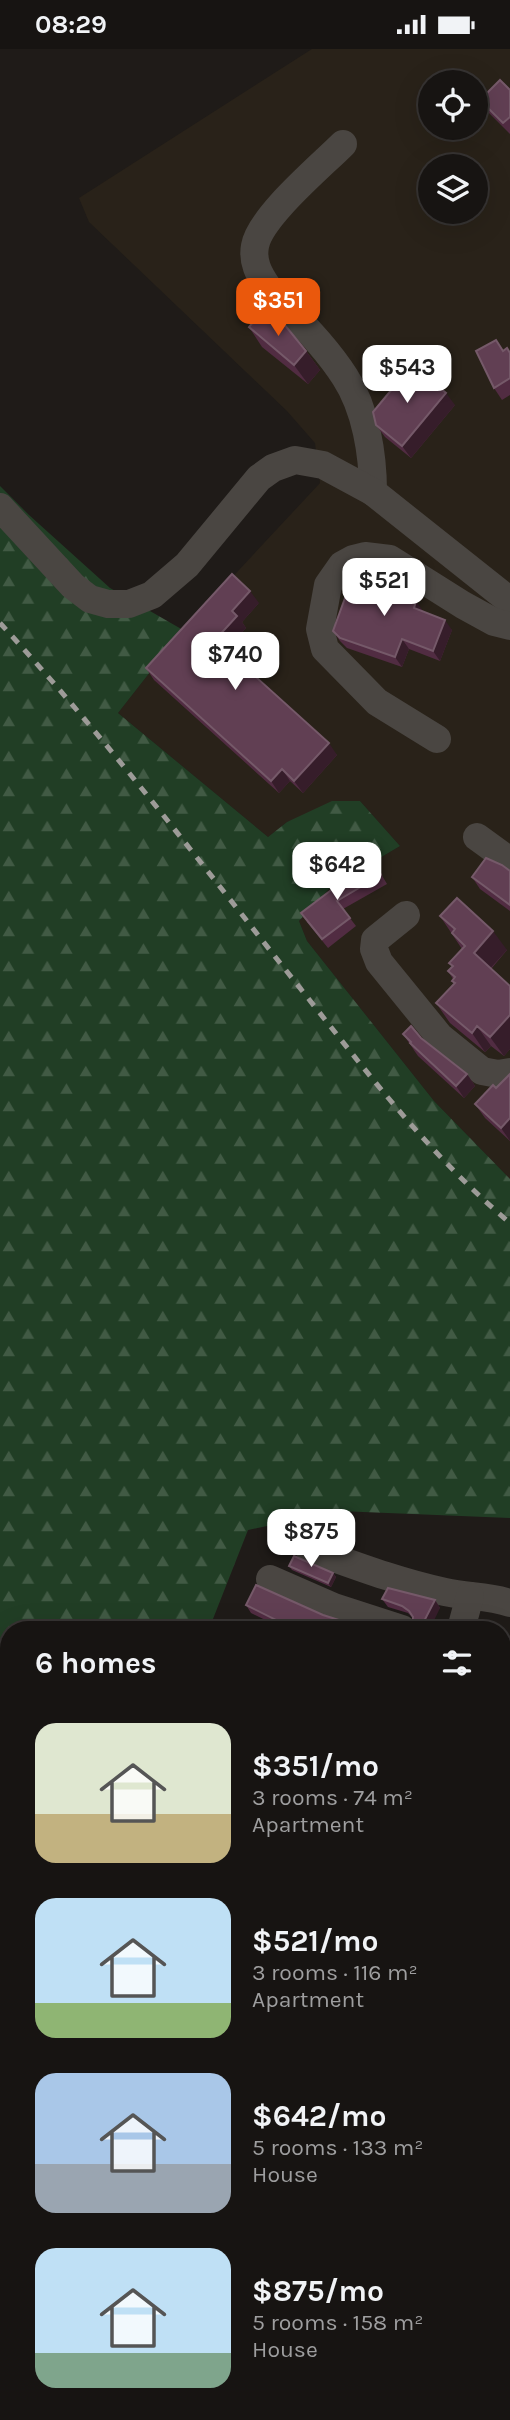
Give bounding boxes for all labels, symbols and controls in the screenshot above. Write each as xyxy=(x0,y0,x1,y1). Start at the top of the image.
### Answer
text: 08:29 xyxy=(35,9,107,40)
map controls xyxy=(418,70,488,224)
button: locate xyxy=(418,70,488,140)
button: layers xyxy=(418,154,488,224)
pin: $351 xyxy=(237,279,319,338)
text: $351 xyxy=(252,287,304,314)
pin: $543 xyxy=(366,345,448,405)
text: $543 xyxy=(378,354,436,381)
pin: $521 xyxy=(343,559,425,618)
text: $521 xyxy=(358,567,410,594)
pin: $740 xyxy=(194,633,276,692)
text: $740 xyxy=(207,641,263,668)
pin: $642 xyxy=(296,843,378,902)
text: $642 xyxy=(308,851,366,878)
pin: $875 xyxy=(270,1509,352,1569)
text: $875 xyxy=(283,1518,339,1545)
icon: filters xyxy=(438,1644,476,1682)
text: 6 homes xyxy=(35,1645,157,1681)
text: $351/mo xyxy=(252,1748,379,1784)
icon: home xyxy=(91,1751,175,1835)
text: 3 rooms · 74 m² xyxy=(252,1784,413,1811)
text: Apartment xyxy=(252,1811,364,1838)
text: $521/mo xyxy=(252,1923,379,1959)
icon: home xyxy=(91,1926,175,2010)
text: 3 rooms · 116 m² xyxy=(252,1959,418,1986)
text: Apartment xyxy=(252,1986,364,2013)
text: $642/mo xyxy=(252,2098,386,2134)
icon: home xyxy=(91,2101,175,2185)
text: 5 rooms · 133 m² xyxy=(252,2134,424,2161)
text: House xyxy=(252,2161,318,2188)
text: $875/mo xyxy=(252,2273,384,2309)
icon: home xyxy=(91,2276,175,2360)
text: 5 rooms · 158 m² xyxy=(252,2309,423,2336)
text: House xyxy=(252,2336,318,2363)

